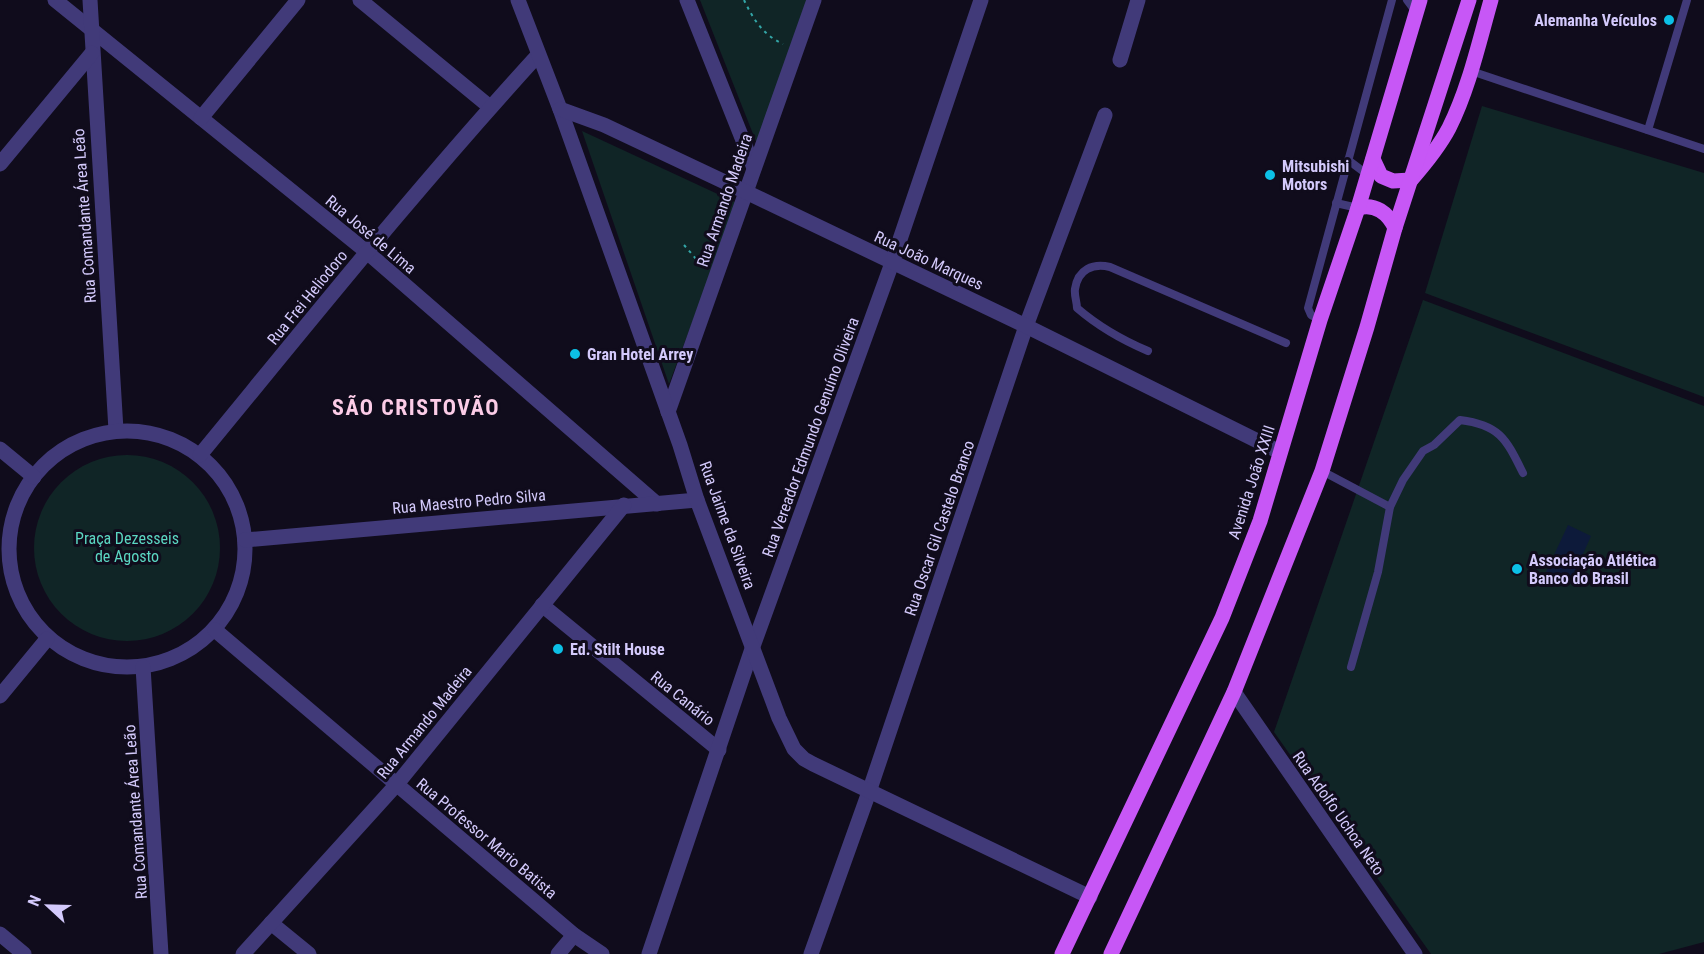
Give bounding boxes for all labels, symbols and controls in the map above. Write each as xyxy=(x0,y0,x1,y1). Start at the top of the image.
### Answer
place label: Alemanha Veículos xyxy=(1534,11,1657,30)
marker: Alemanha Veículos xyxy=(1662,13,1676,27)
street label: Rua Comandante Área Leão xyxy=(69,128,100,304)
street label: Rua Armando Madeira xyxy=(693,131,756,269)
place label: Mitsubishi Motors xyxy=(1282,157,1349,194)
marker: Mitsubishi Motors xyxy=(1263,168,1277,182)
street label: Rua José de Lima xyxy=(322,191,420,278)
street label: Rua João Marques xyxy=(871,227,986,294)
street label: Rua Frei Heliodoro xyxy=(263,246,351,348)
street label: Rua Vereador Edmundo Genuíno Oliveira xyxy=(758,315,863,560)
place label: Gran Hotel Arrey xyxy=(587,345,693,364)
marker: Gran Hotel Arrey xyxy=(568,347,582,361)
district label: SÃO CRISTOVÃO xyxy=(332,395,500,420)
street label: Avenida João XXIII xyxy=(1224,423,1279,541)
street label: Rua Oscar Gil Castelo Branco xyxy=(900,438,978,618)
street label: Rua Jaime da Silveira xyxy=(696,459,760,592)
street label: Rua Maestro Pedro Silva xyxy=(392,485,547,518)
park label: Praça Dezesseis de Agosto xyxy=(75,529,179,566)
place label: Associação Atlética Banco do Brasil xyxy=(1529,551,1657,588)
marker: Associação Atlética Banco do Brasil xyxy=(1510,562,1524,576)
place label: Ed. Stilt House xyxy=(570,640,665,659)
marker: Ed. Stilt House xyxy=(551,642,565,656)
street label: Rua Armando Madeira xyxy=(373,662,476,783)
street label: Rua Canário xyxy=(647,667,718,730)
street label: Rua Comandante Área Leão xyxy=(120,724,151,900)
street label: Rua Adolfo Uchoa Neto xyxy=(1289,748,1388,879)
street label: Rua Professor Mario Batista xyxy=(413,774,561,903)
north arrow xyxy=(18,876,78,936)
text: N xyxy=(24,892,45,909)

